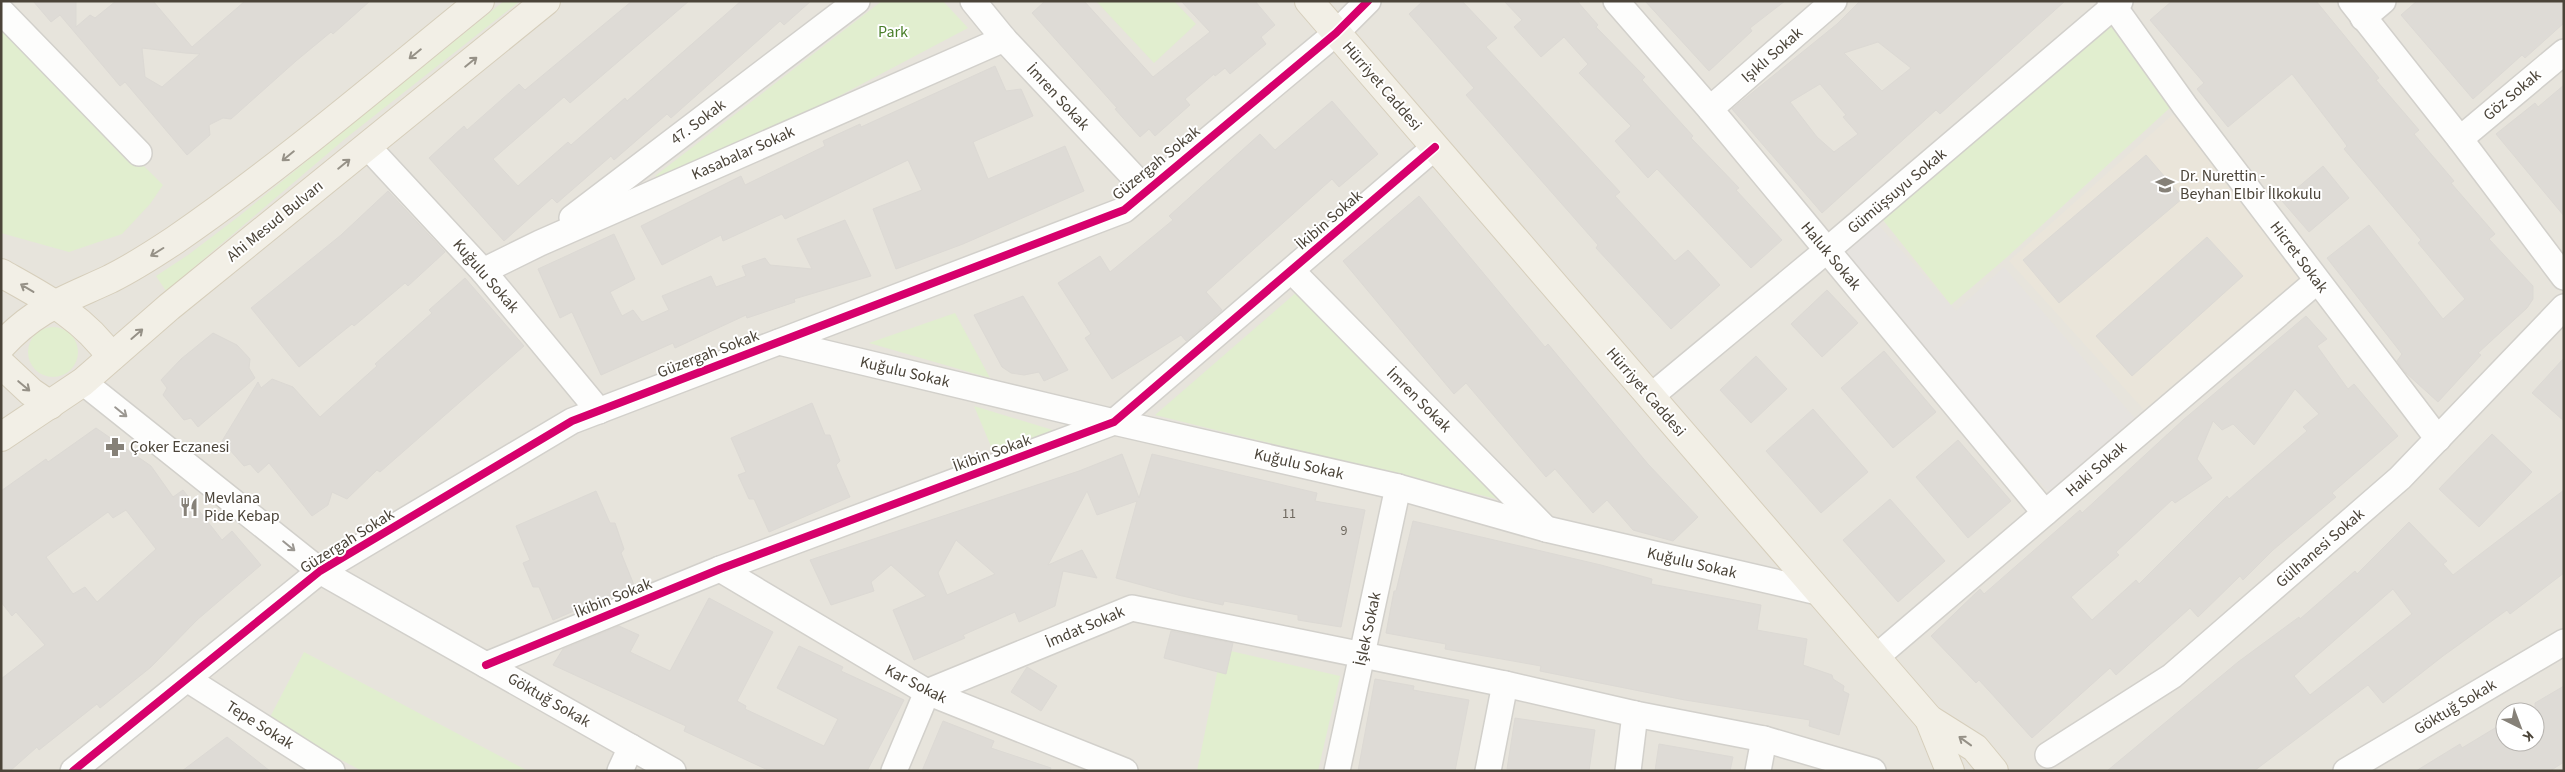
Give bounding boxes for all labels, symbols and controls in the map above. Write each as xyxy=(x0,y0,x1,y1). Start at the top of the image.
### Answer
park label: Park xyxy=(878,21,908,43)
street label: Işıklı Sokak xyxy=(1736,22,1808,88)
street label: Hürriyet Caddesi xyxy=(1337,37,1427,135)
one-way arrow xyxy=(408,48,421,59)
one-way arrow xyxy=(464,57,477,68)
street label: İmren Sokak xyxy=(1021,59,1095,135)
street label: Göz Sokak xyxy=(2478,64,2546,126)
street label: 47. Sokak xyxy=(666,94,730,150)
street label: Kasabalar Sokak xyxy=(688,120,798,186)
street label: Güzergah Sokak xyxy=(1107,121,1205,205)
street label: Gümüşsuyu Sokak xyxy=(1843,143,1951,239)
one-way arrow xyxy=(282,150,295,161)
one-way arrow xyxy=(338,159,351,170)
place label: Dr. Nurettin - Beyhan Elbir İlkokulu xyxy=(2180,165,2321,205)
school or university icon: Dr. Nurettin - Beyhan Elbir İlkokulu xyxy=(2154,174,2176,196)
street label: Ahi Mesud Bulvarı xyxy=(222,175,328,267)
street label: İkibin Sokak xyxy=(1291,185,1367,255)
street label: Haluk Sokak xyxy=(1796,217,1866,295)
street label: Hicret Sokak xyxy=(2265,217,2333,297)
street label: Kuğulu Sokak xyxy=(448,234,524,318)
one-way arrow xyxy=(150,247,164,257)
one-way arrow xyxy=(21,283,35,293)
street label: Güzergah Sokak xyxy=(654,324,762,383)
one-way arrow xyxy=(131,328,144,340)
street label: Hürriyet Caddesi xyxy=(1601,343,1691,441)
street label: Kuğulu Sokak xyxy=(858,351,952,393)
street label: İmren Sokak xyxy=(1382,363,1456,437)
one-way arrow xyxy=(18,380,31,392)
one-way arrow xyxy=(114,407,127,418)
street label: İkibin Sokak xyxy=(950,429,1034,477)
pharmacy icon: Çoker Eczanesi xyxy=(104,436,126,458)
place label: Çoker Eczanesi xyxy=(130,436,230,458)
street label: Haki Sokak xyxy=(2061,436,2131,502)
street label: Kuğulu Sokak xyxy=(1252,443,1346,485)
place label: Mevlana Pide Kebap xyxy=(204,487,280,527)
restaurant icon: Mevlana Pide Kebap xyxy=(178,496,200,518)
street label: Güzergah Sokak xyxy=(296,503,398,579)
street label: Gülhanesi Sokak xyxy=(2271,503,2369,593)
house number: 11 xyxy=(1282,504,1296,524)
house number: 9 xyxy=(1341,521,1348,541)
one-way arrow xyxy=(282,541,295,552)
street label: Kuğulu Sokak xyxy=(1645,542,1739,584)
street label: İkibin Sokak xyxy=(571,572,655,624)
street label: İşlek Sokak xyxy=(1349,590,1387,668)
street label: İmdat Sokak xyxy=(1042,600,1128,653)
street label: Kar Sokak xyxy=(881,659,951,709)
street label: Göktuğ Sokak xyxy=(503,667,595,733)
street label: Göktuğ Sokak xyxy=(2410,674,2500,740)
street label: Tepe Sokak xyxy=(222,695,298,755)
north arrow xyxy=(2495,702,2545,752)
text: K xyxy=(2518,726,2538,746)
one-way arrow xyxy=(1958,736,1972,746)

